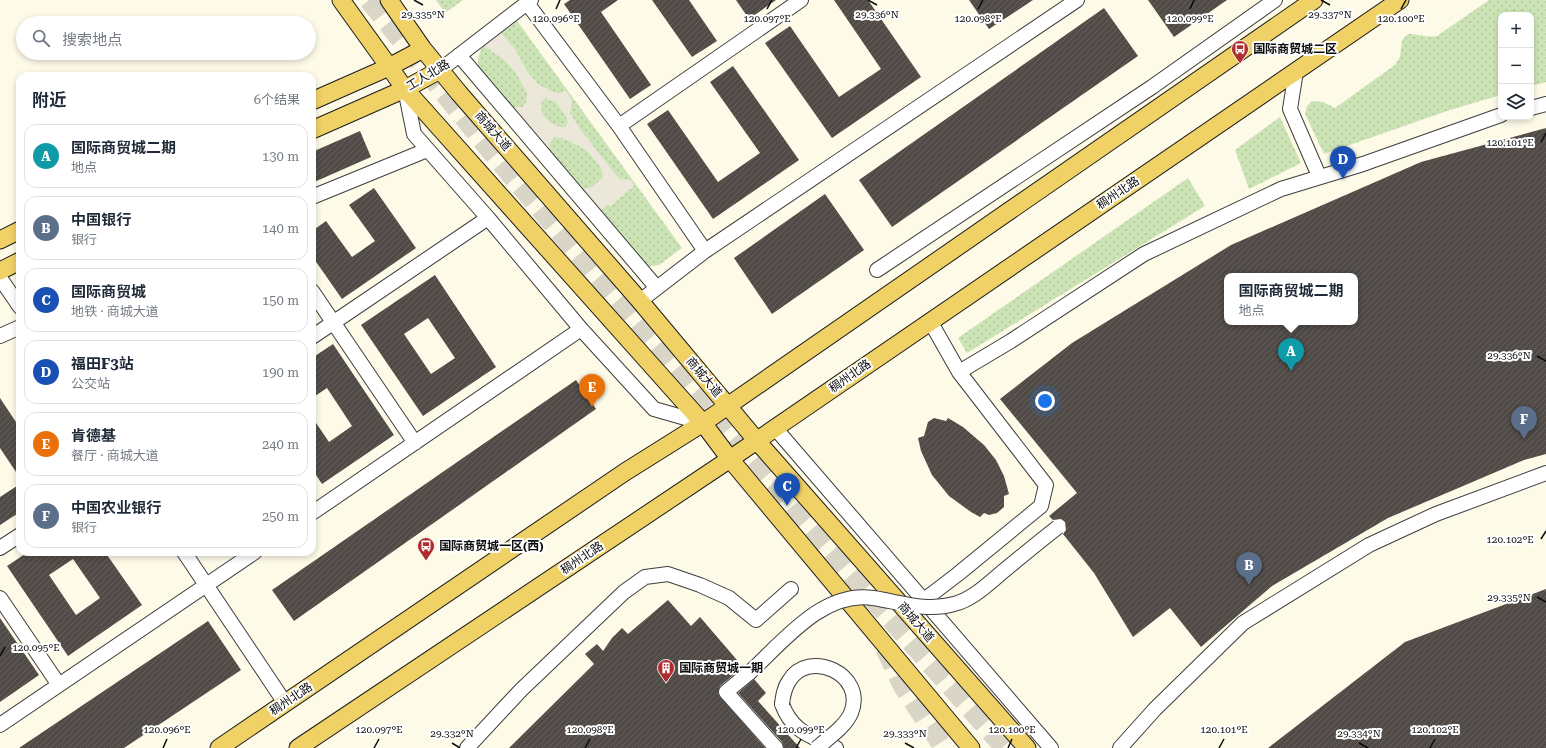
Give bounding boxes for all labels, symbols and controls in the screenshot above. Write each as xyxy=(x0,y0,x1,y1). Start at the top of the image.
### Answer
text: 29.335°N xyxy=(401,9,445,20)
text: 29.336°N xyxy=(855,9,899,20)
text: 29.337°N xyxy=(1308,9,1352,20)
map controls xyxy=(1498,12,1534,120)
button: + xyxy=(1498,12,1534,48)
text: 120.096°E xyxy=(532,13,580,24)
text: 120.097°E xyxy=(743,13,791,24)
text: 120.098°E xyxy=(954,13,1002,24)
text: 120.099°E xyxy=(1166,13,1214,24)
text: 120.100°E xyxy=(1377,13,1425,24)
search box xyxy=(16,16,316,60)
icon: search xyxy=(30,27,52,49)
text: 搜索地点 xyxy=(62,31,122,49)
bus stop icon: 国际商贸城二区 xyxy=(1230,39,1250,64)
place label: 国际商贸城二区 xyxy=(1253,42,1337,56)
button: − xyxy=(1498,48,1534,84)
street label: 工人北路 xyxy=(404,57,452,93)
button: layers xyxy=(1498,84,1534,120)
text: 附近 xyxy=(32,90,66,110)
text: 6个结果 xyxy=(254,92,300,107)
street label: 商城大道 xyxy=(472,108,514,154)
text: 120.101°E xyxy=(1486,137,1534,148)
text: 国际商贸城二期 xyxy=(71,139,176,157)
pin: D xyxy=(1330,146,1356,179)
text: A xyxy=(41,149,51,164)
text: 130 m xyxy=(262,149,299,164)
text: 地点 xyxy=(71,160,97,175)
street label: 稠州北路 xyxy=(1094,174,1142,212)
text: 中国银行 xyxy=(71,211,131,229)
text: B xyxy=(41,221,51,236)
text: 140 m xyxy=(262,221,299,236)
text: 银行 xyxy=(71,232,97,247)
popup xyxy=(1224,273,1358,325)
text: 国际商贸城二期 xyxy=(1238,282,1344,300)
text: 国际商贸城 xyxy=(71,283,146,301)
text: C xyxy=(41,293,51,308)
text: 150 m xyxy=(262,293,299,308)
text: 地点 xyxy=(1238,303,1265,318)
text: 地铁 · 商城大道 xyxy=(71,304,159,319)
pin: A xyxy=(1278,338,1304,371)
text: 29.336°N xyxy=(1487,350,1531,361)
street label: 商城大道 xyxy=(683,354,725,400)
text: 福田F3站 xyxy=(71,355,134,373)
street label: 稠州北路 xyxy=(826,356,874,396)
text: D xyxy=(41,365,51,380)
text: 190 m xyxy=(262,365,299,380)
pin: E xyxy=(579,374,605,407)
text: 公交站 xyxy=(71,376,110,391)
your location xyxy=(1035,391,1055,411)
pin: F xyxy=(1511,406,1537,439)
text: 肯德基 xyxy=(71,427,116,445)
text: E xyxy=(42,437,50,452)
text: 240 m xyxy=(262,437,299,452)
text: 餐厅 · 商城大道 xyxy=(71,448,159,463)
pin: C xyxy=(774,473,800,506)
text: 中国农业银行 xyxy=(71,499,161,517)
text: F xyxy=(42,509,50,524)
text: 250 m xyxy=(262,509,299,524)
text: 银行 xyxy=(71,520,97,535)
text: 120.102°E xyxy=(1486,534,1534,545)
bus stop icon: 国际商贸城一区(西) xyxy=(416,536,436,561)
place label: 国际商贸城一区(西) xyxy=(439,539,544,553)
street label: 稠州北路 xyxy=(558,539,606,577)
pin: B xyxy=(1236,552,1262,585)
text: 29.335°N xyxy=(1487,592,1531,603)
street label: 商城大道 xyxy=(895,599,937,645)
text: 120.095°E xyxy=(12,642,60,653)
building icon: 国际商贸城一期 xyxy=(656,658,676,683)
place label: 国际商贸城一期 xyxy=(679,661,763,675)
street label: 稠州北路 xyxy=(267,680,315,718)
text: 120.096°E xyxy=(143,724,191,735)
text: 120.097°E xyxy=(355,724,403,735)
text: 120.098°E xyxy=(566,724,614,735)
text: 120.099°E xyxy=(777,724,825,735)
text: 120.100°E xyxy=(988,724,1036,735)
text: 120.101°E xyxy=(1200,724,1248,735)
text: 120.102°E xyxy=(1411,724,1459,735)
text: 29.332°N xyxy=(430,728,474,739)
text: 29.333°N xyxy=(883,728,927,739)
text: 29.334°N xyxy=(1337,728,1381,739)

